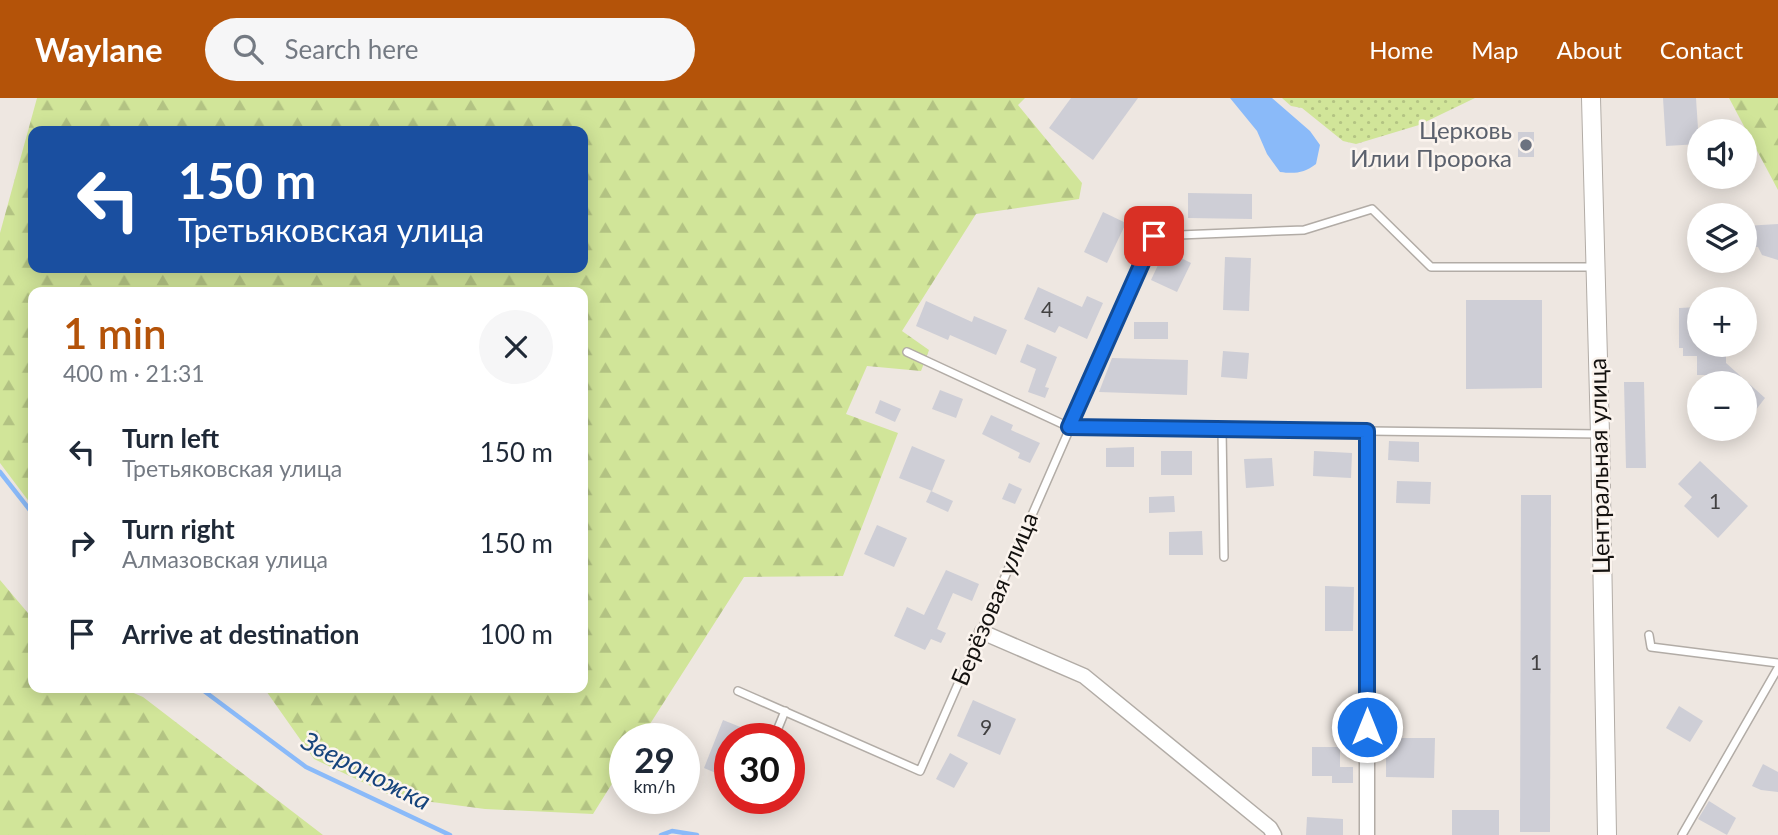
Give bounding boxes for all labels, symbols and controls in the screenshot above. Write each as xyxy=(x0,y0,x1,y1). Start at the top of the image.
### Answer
search box xyxy=(205,18,695,81)
text: Waylane xyxy=(35,29,163,69)
icon: search xyxy=(229,30,267,68)
text: Search here xyxy=(285,33,419,65)
text: Home xyxy=(1369,35,1433,64)
text: Map xyxy=(1471,35,1519,64)
text: About xyxy=(1557,35,1622,64)
text: Contact xyxy=(1660,35,1743,64)
place label: Церковь Илии Пророка xyxy=(1350,115,1512,172)
map controls xyxy=(1687,119,1757,441)
button: sound xyxy=(1687,119,1757,189)
marker: Церковь Илии Пророка xyxy=(1518,137,1534,153)
text: 150 m xyxy=(178,151,316,209)
icon: left xyxy=(63,154,154,245)
button: layers xyxy=(1687,203,1757,273)
pin xyxy=(1124,206,1184,266)
text: Третьяковская улица xyxy=(178,210,484,249)
icon: arrive xyxy=(1135,217,1173,255)
button: + xyxy=(1687,287,1757,357)
house number: 4 xyxy=(1041,296,1053,321)
text: 1 min xyxy=(63,308,167,358)
button: close xyxy=(479,310,553,384)
street label: Центральная улица xyxy=(1582,358,1615,574)
text: 400 m · 21:31 xyxy=(63,359,205,387)
button: − xyxy=(1687,371,1757,441)
text: Turn left xyxy=(122,422,219,454)
icon: left xyxy=(63,433,101,471)
text: 150 m xyxy=(480,436,553,468)
text: Третьяковская улица xyxy=(122,454,342,482)
house number: 1 xyxy=(1709,488,1721,513)
street label: Берёзовая улица xyxy=(944,507,1043,689)
text: Turn right xyxy=(122,513,235,545)
icon: right xyxy=(63,524,101,562)
text: 150 m xyxy=(480,527,553,559)
text: Алмазовская улица xyxy=(122,545,328,573)
icon: arrive xyxy=(63,615,101,653)
text: Arrive at destination xyxy=(122,618,359,650)
text: 100 m xyxy=(480,618,553,650)
house number: 1 xyxy=(1530,649,1542,674)
position arrow xyxy=(1330,690,1404,764)
house number: 9 xyxy=(980,714,992,739)
water label: Звероножка xyxy=(296,723,436,816)
speed limit sign: 30 xyxy=(714,723,805,814)
text: 29 xyxy=(634,738,675,780)
text: km/h xyxy=(633,775,676,797)

